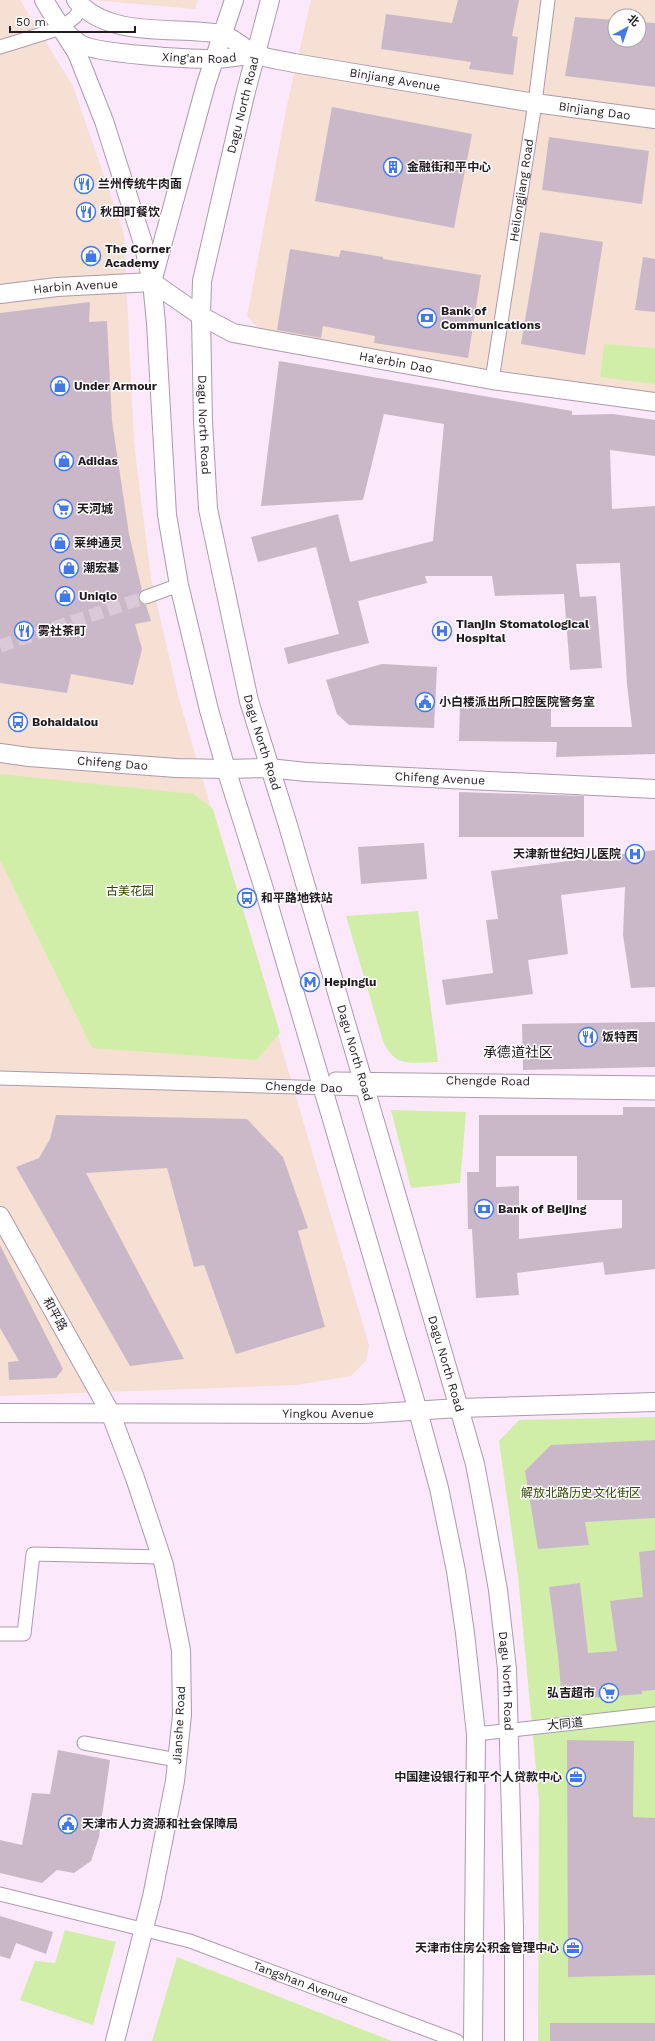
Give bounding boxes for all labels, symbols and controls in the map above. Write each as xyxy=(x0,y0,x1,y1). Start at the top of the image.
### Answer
scale bar xyxy=(10,8,135,34)
north arrow xyxy=(607,8,647,48)
text: 北 xyxy=(625,12,641,29)
text: 50 m xyxy=(16,15,46,29)
street label: Xing'an Road xyxy=(162,50,237,66)
street label: Dagu North Road xyxy=(224,55,262,155)
street label: Binjiang Avenue xyxy=(349,65,441,94)
street label: Binjiang Dao xyxy=(558,99,631,123)
street label: Heilongjiang Road xyxy=(507,138,536,243)
building icon: 金融街和平中心 xyxy=(382,156,404,178)
place label: 金融街和平中心 xyxy=(407,160,491,174)
restaurant icon: 兰州传统牛肉面 xyxy=(73,173,95,195)
place label: 兰州传统牛肉面 xyxy=(98,177,182,191)
restaurant icon: 秋田町餐饮 xyxy=(75,201,97,223)
place label: 秋田町餐饮 xyxy=(100,205,160,219)
place label: The Corner Academy xyxy=(105,242,171,270)
shop icon: The Corner Academy xyxy=(80,245,102,267)
street label: Harbin Avenue xyxy=(33,277,118,297)
place label: Bank of Communications xyxy=(441,304,541,332)
bank icon: Bank of Communications xyxy=(416,307,438,329)
street label: Ha'erbin Dao xyxy=(358,349,434,376)
shop icon: Under Armour xyxy=(49,375,71,397)
street label: Dagu North Road xyxy=(195,375,213,475)
place label: Under Armour xyxy=(74,379,158,393)
shop icon: Adidas xyxy=(53,450,75,472)
place label: Adidas xyxy=(78,454,118,468)
supermarket icon: 天河城 xyxy=(52,498,74,520)
place label: 天河城 xyxy=(77,502,113,516)
shop icon: 莱绅通灵 xyxy=(49,532,71,554)
place label: 莱绅通灵 xyxy=(74,536,122,550)
shop icon: 潮宏基 xyxy=(58,557,80,579)
place label: 潮宏基 xyxy=(83,561,119,575)
shop icon: Uniqlo xyxy=(54,585,76,607)
place label: Uniqlo xyxy=(79,589,117,603)
place label: Tianjin Stomatological Hospital xyxy=(456,617,589,645)
restaurant icon: 雾社茶町 xyxy=(13,620,35,642)
hospital icon: Tianjin Stomatological Hospital xyxy=(431,620,453,642)
place label: 雾社茶町 xyxy=(38,624,86,638)
public building icon: 小白楼派出所口腔医院警务室 xyxy=(414,691,436,713)
street label: Dagu North Road xyxy=(241,693,284,792)
place label: 小白楼派出所口腔医院警务室 xyxy=(439,695,595,709)
bus stop icon: Bohaidalou xyxy=(7,711,29,733)
place label: Bohaidalou xyxy=(32,715,98,729)
street label: Chifeng Dao xyxy=(77,754,148,773)
street label: Chifeng Avenue xyxy=(394,769,485,788)
hospital icon: 天津新世纪妇儿医院 xyxy=(624,843,646,865)
place label: 天津新世纪妇儿医院 xyxy=(513,847,621,861)
park label: 古美花园 xyxy=(106,884,154,898)
bus stop icon: 和平路地铁站 xyxy=(236,887,258,909)
place label: 和平路地铁站 xyxy=(261,891,333,905)
metro station icon: Hepinglu xyxy=(299,971,321,993)
place label: Hepinglu xyxy=(324,975,376,989)
street label: Dagu North Road xyxy=(334,1003,375,1103)
restaurant icon: 饭特西 xyxy=(577,1026,599,1048)
place label: 饭特西 xyxy=(602,1030,638,1044)
district label: 承德道社区 xyxy=(483,1044,553,1060)
street label: Chengde Road xyxy=(446,1073,530,1088)
street label: Chengde Dao xyxy=(265,1079,343,1095)
bank icon: Bank of Beijing xyxy=(473,1198,495,1220)
place label: Bank of Beijing xyxy=(498,1202,587,1216)
street label: 和平路 xyxy=(40,1295,70,1333)
street label: Dagu North Road xyxy=(425,1314,467,1413)
street label: Yingkou Avenue xyxy=(282,1406,374,1421)
park label: 解放北路历史文化街区 xyxy=(521,1486,641,1500)
street label: Dagu North Road xyxy=(496,1631,516,1731)
supermarket icon: 弘吉超市 xyxy=(598,1682,620,1704)
street label: Jianshe Road xyxy=(170,1686,188,1764)
place label: 弘吉超市 xyxy=(547,1686,595,1700)
street label: 大同道 xyxy=(546,1715,584,1733)
office icon: 中国建设银行和平个人贷款中心 xyxy=(565,1766,587,1788)
place label: 中国建设银行和平个人贷款中心 xyxy=(394,1770,562,1784)
public building icon: 天津市人力资源和社会保障局 xyxy=(57,1813,79,1835)
place label: 天津市人力资源和社会保障局 xyxy=(82,1817,238,1831)
office icon: 天津市住房公积金管理中心 xyxy=(562,1937,584,1959)
place label: 天津市住房公积金管理中心 xyxy=(415,1941,559,1955)
street label: Tangshan Avenue xyxy=(251,1958,350,2007)

